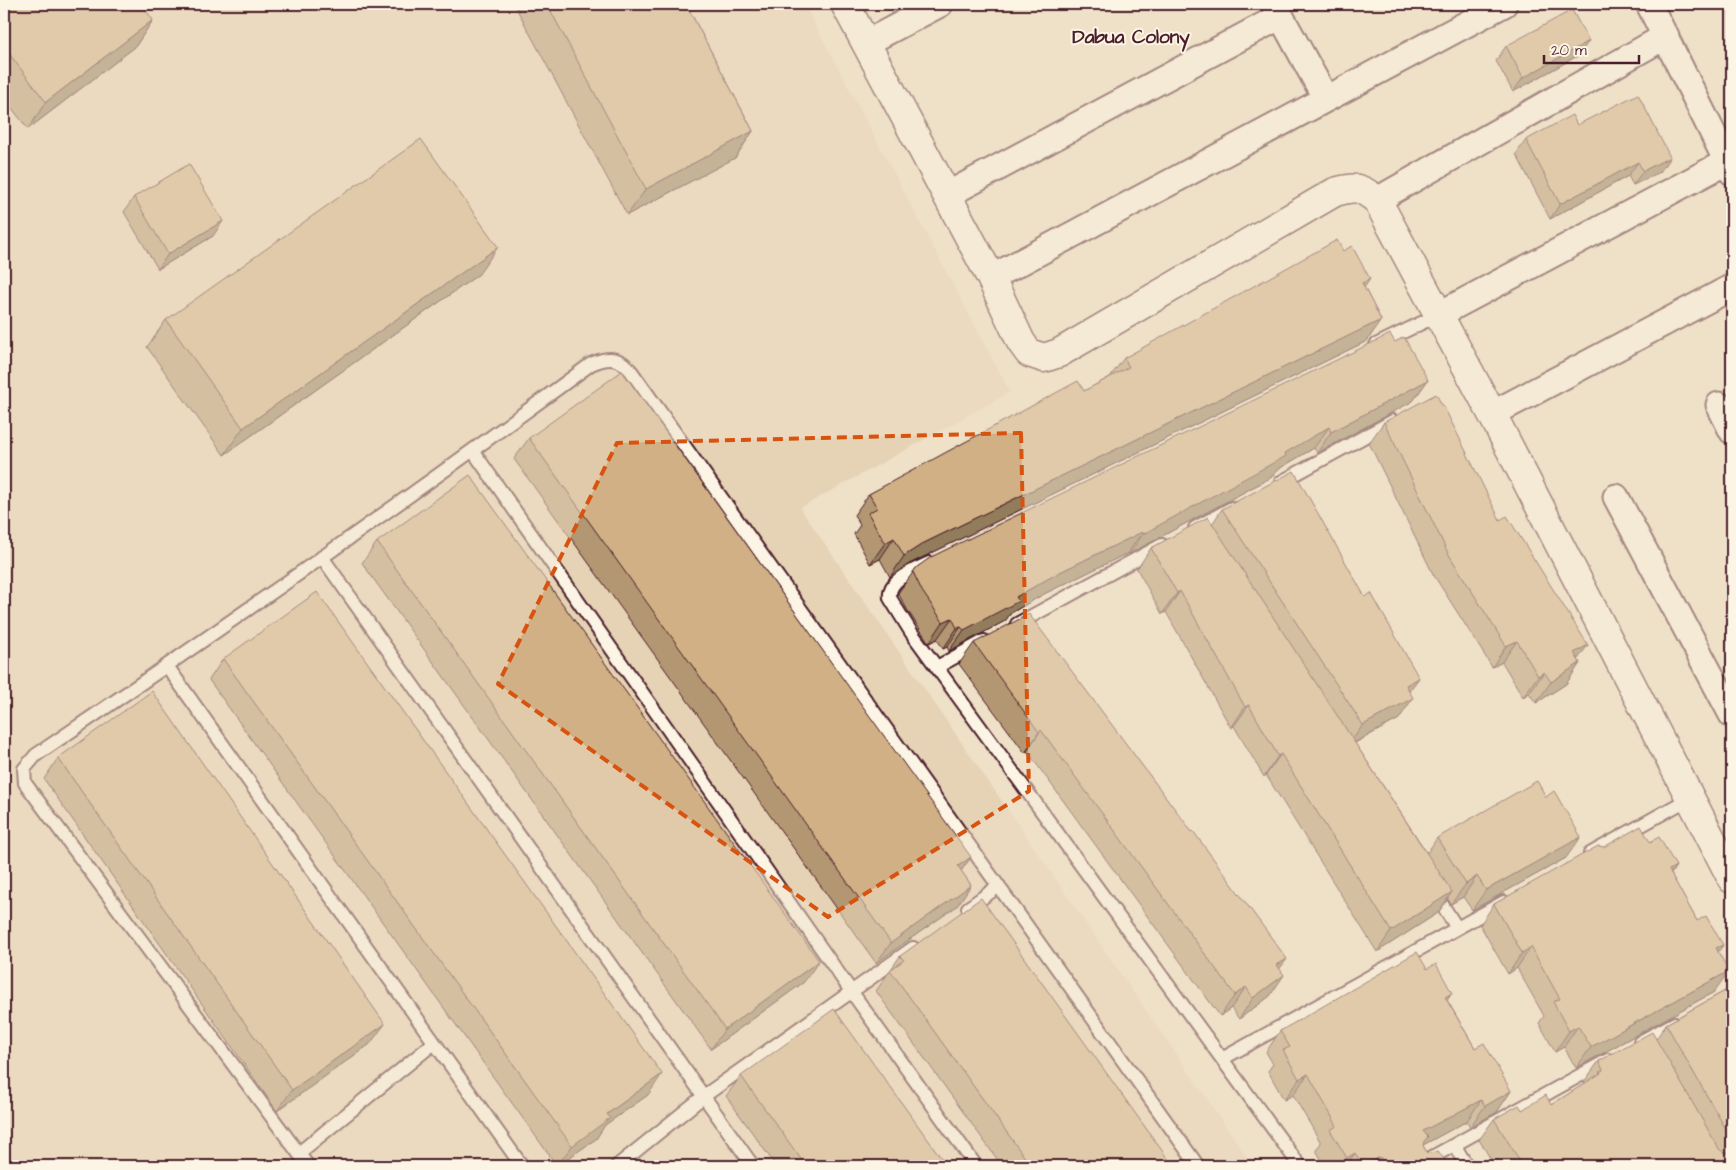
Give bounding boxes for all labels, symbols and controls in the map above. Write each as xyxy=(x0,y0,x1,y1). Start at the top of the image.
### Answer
district label: Dabua Colony xyxy=(1072,24,1190,52)
scale bar xyxy=(1544,32,1638,64)
text: 20 m xyxy=(1551,40,1587,61)

